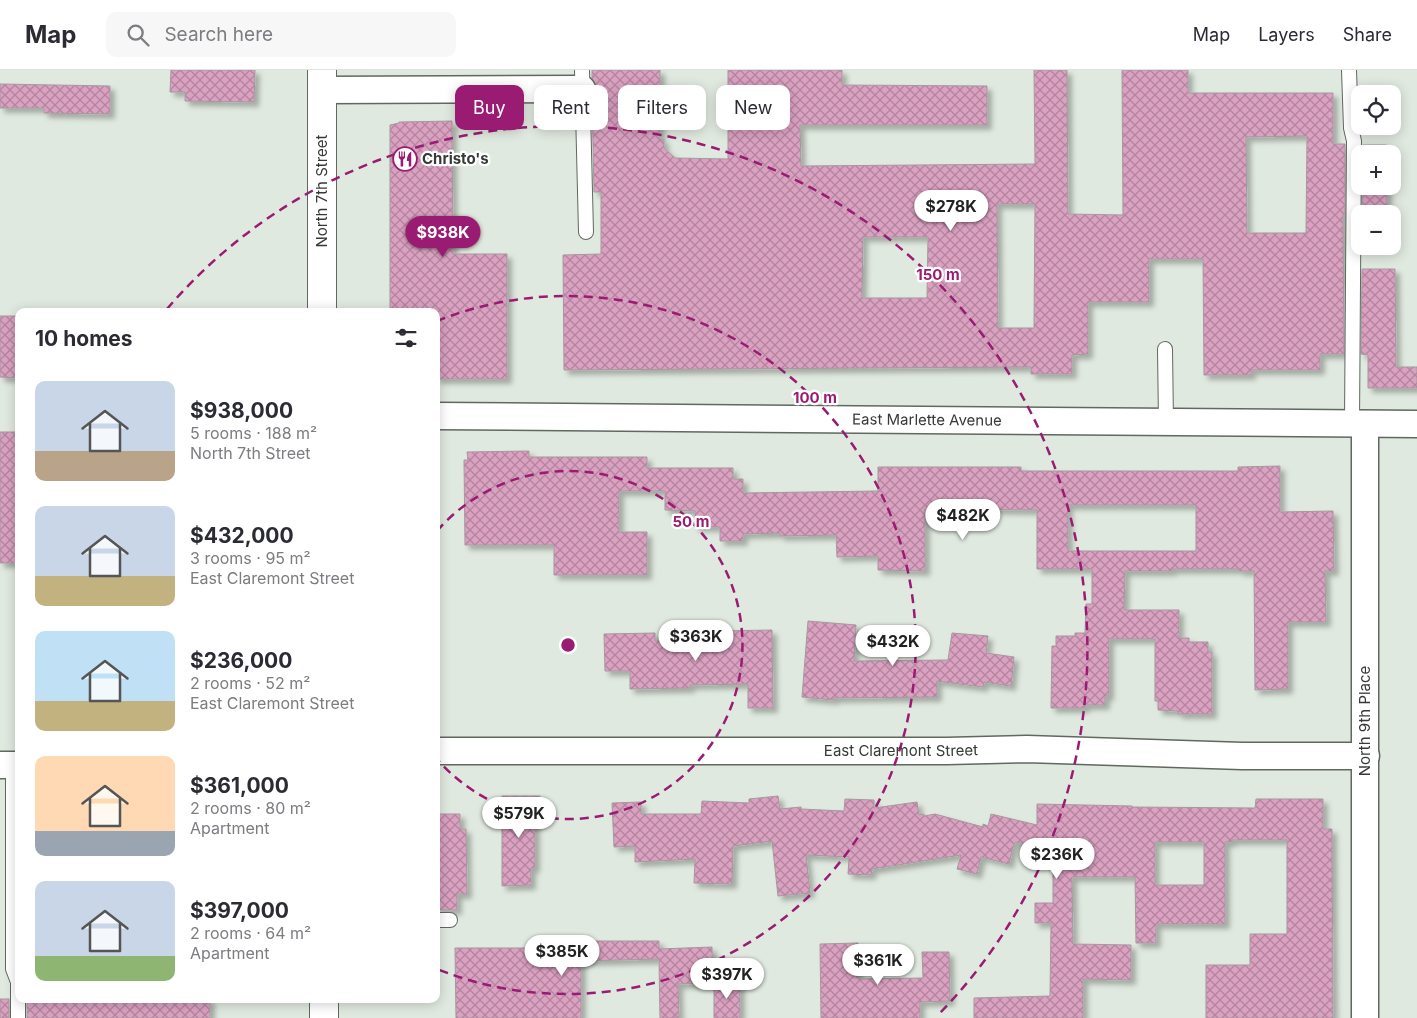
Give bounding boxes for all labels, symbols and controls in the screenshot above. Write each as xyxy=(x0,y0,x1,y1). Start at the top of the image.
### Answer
search box xyxy=(106,12,456,57)
text: Map xyxy=(25,20,76,49)
icon: search xyxy=(124,21,152,49)
text: Search here xyxy=(164,23,273,46)
text: Map xyxy=(1193,24,1230,45)
text: Layers xyxy=(1258,24,1315,45)
text: Share xyxy=(1343,24,1392,45)
chip: Buy xyxy=(455,85,524,130)
chip: Rent xyxy=(534,85,608,130)
chip: Filters xyxy=(618,85,706,130)
chip: New xyxy=(716,85,790,130)
map controls xyxy=(1351,85,1401,255)
button: locate xyxy=(1351,85,1401,135)
street label: North 7th Street xyxy=(312,134,331,247)
button: + xyxy=(1351,145,1401,195)
restaurant icon: Christo's xyxy=(392,146,418,172)
place label: Christo's xyxy=(422,149,489,168)
pin: $278K xyxy=(916,190,986,232)
text: $278K xyxy=(925,196,977,216)
button: − xyxy=(1351,205,1401,255)
pin: $938K xyxy=(408,216,478,258)
text: $938K xyxy=(416,222,470,242)
text: 150 m xyxy=(916,265,960,284)
icon: filters xyxy=(392,324,420,352)
text: 10 homes xyxy=(35,326,133,351)
text: 100 m xyxy=(793,388,837,407)
text: $938,000 xyxy=(190,398,293,423)
icon: home xyxy=(75,401,135,461)
street label: East Marlette Avenue xyxy=(852,409,1002,430)
text: 5 rooms · 188 m² xyxy=(190,423,317,443)
text: North 7th Street xyxy=(190,443,311,463)
pin: $482K xyxy=(928,498,998,541)
text: $482K xyxy=(936,505,990,525)
text: 50 m xyxy=(673,512,709,531)
text: $432,000 xyxy=(190,523,294,548)
icon: home xyxy=(75,526,135,586)
text: 3 rooms · 95 m² xyxy=(190,548,311,568)
text: East Claremont Street xyxy=(190,568,354,588)
pin: $363K xyxy=(661,620,731,662)
pin: $432K xyxy=(858,624,928,667)
text: $363K xyxy=(669,626,723,646)
text: $432K xyxy=(866,631,920,651)
centre of rings xyxy=(559,636,577,654)
text: $236,000 xyxy=(190,648,292,673)
icon: home xyxy=(75,651,135,711)
street label: North 9th Place xyxy=(1355,666,1374,776)
text: 2 rooms · 52 m² xyxy=(190,673,310,693)
text: East Claremont Street xyxy=(190,693,354,713)
street label: East Claremont Street xyxy=(824,740,978,760)
text: $361,000 xyxy=(190,773,289,798)
icon: home xyxy=(75,776,135,836)
pin: $579K xyxy=(484,796,554,839)
text: 2 rooms · 80 m² xyxy=(190,798,311,818)
text: $579K xyxy=(493,803,545,823)
text: Apartment xyxy=(190,818,270,838)
pin: $236K xyxy=(1022,838,1092,880)
text: $236K xyxy=(1031,844,1083,864)
text: $397,000 xyxy=(190,898,289,923)
icon: home xyxy=(75,901,135,961)
text: 2 rooms · 64 m² xyxy=(190,923,311,943)
pin: $385K xyxy=(527,934,597,977)
text: $385K xyxy=(536,941,588,961)
text: Apartment xyxy=(190,943,270,963)
pin: $361K xyxy=(843,944,913,986)
text: $361K xyxy=(853,950,903,970)
pin: $397K xyxy=(692,958,762,1000)
text: $397K xyxy=(701,964,753,984)

